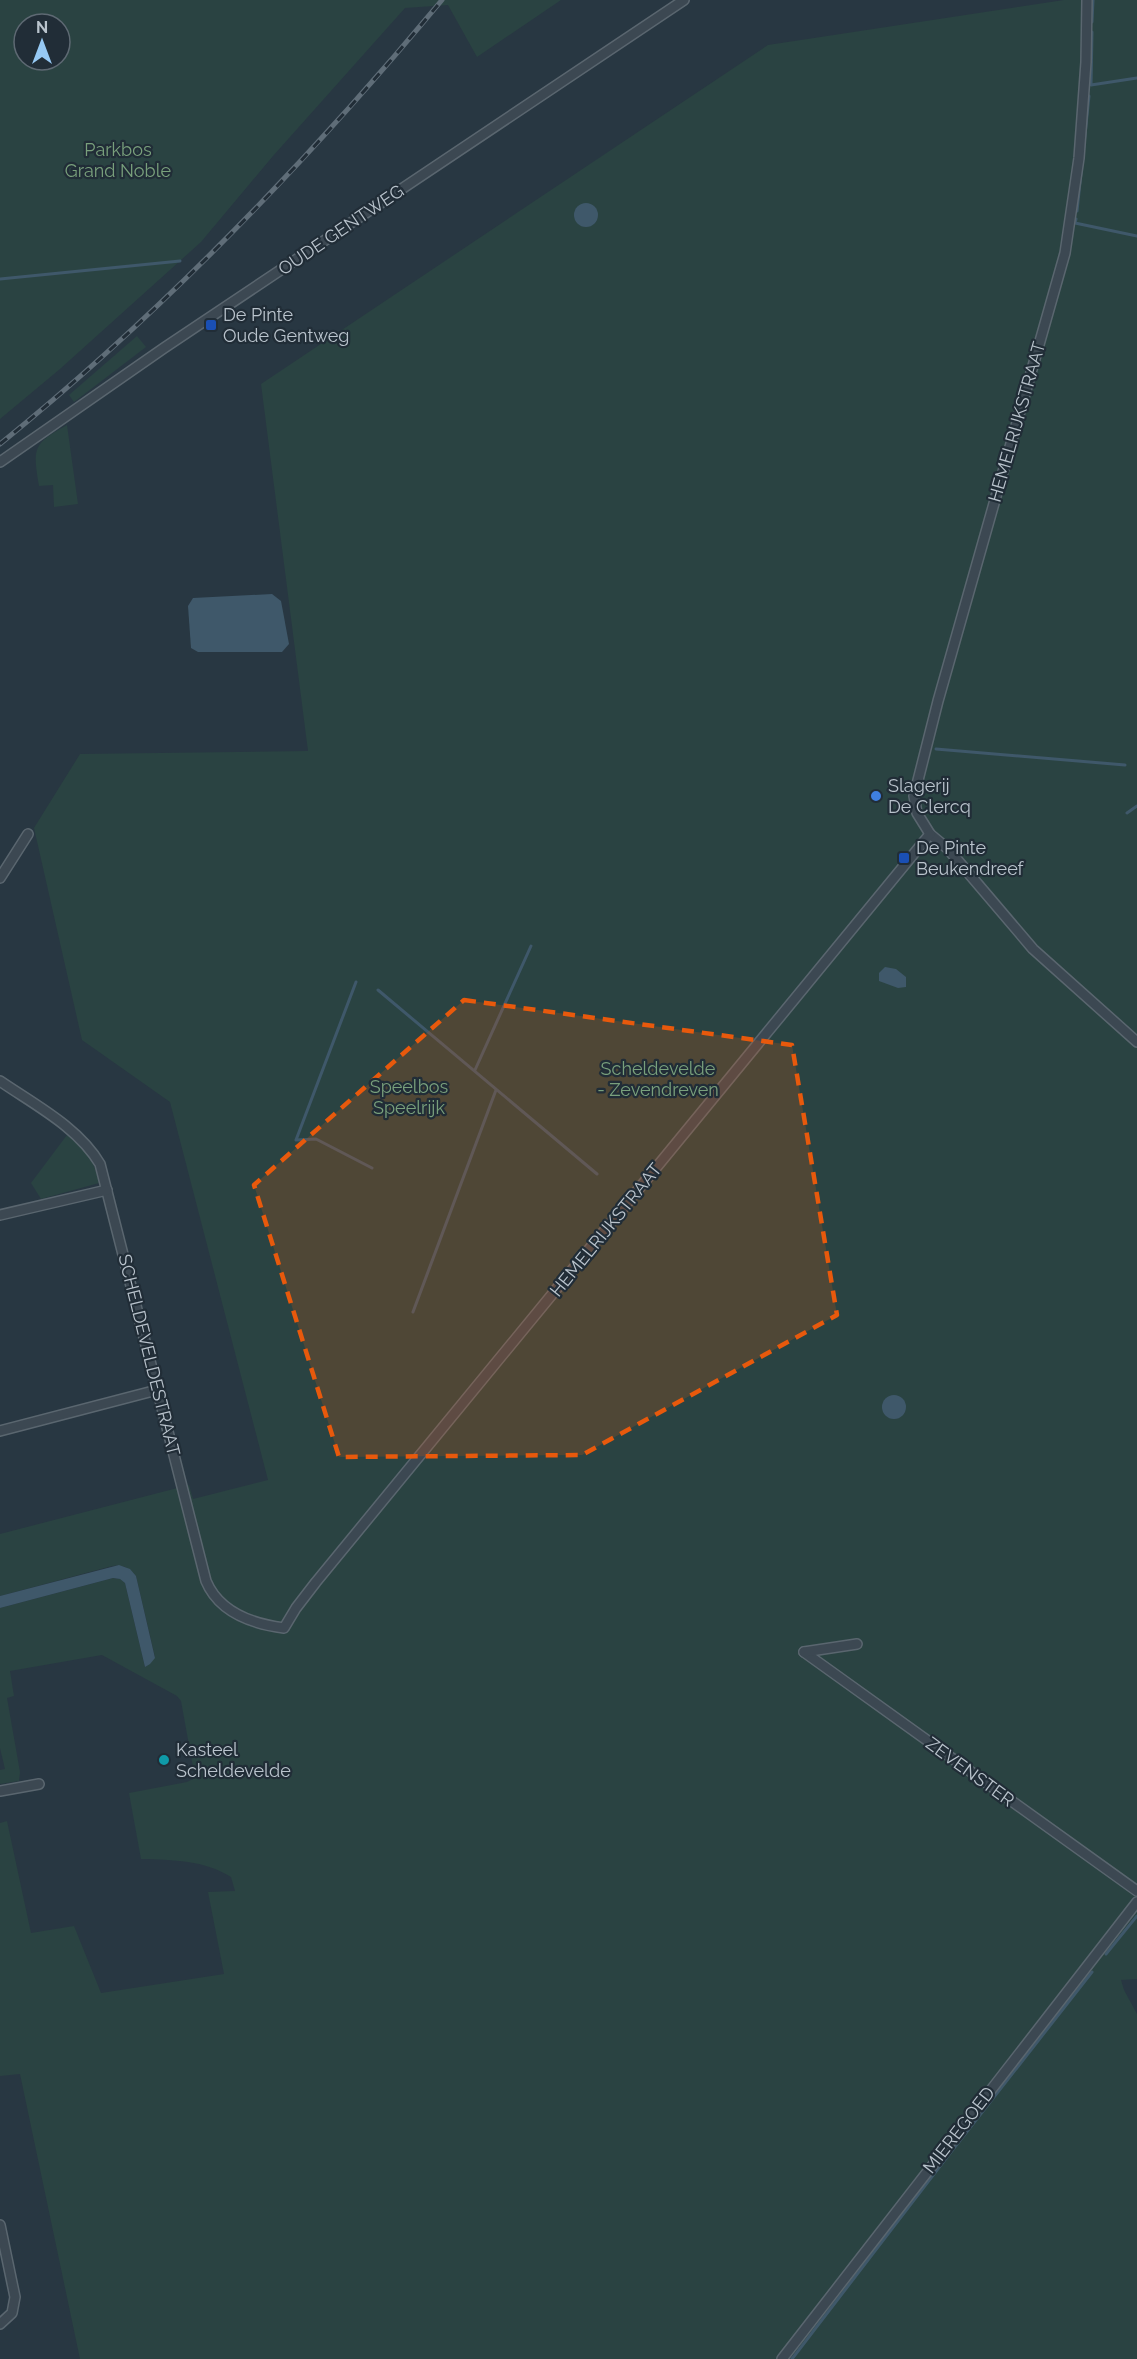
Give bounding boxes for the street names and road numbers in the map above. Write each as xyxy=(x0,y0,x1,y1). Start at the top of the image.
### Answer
street label: OUDE GENTWEG xyxy=(274,180,407,279)
street label: HEMELRIJKSTRAAT xyxy=(984,339,1049,504)
street label: HEMELRIJKSTRAAT xyxy=(545,1159,666,1301)
street label: SCHELDEVELDESTRAAT xyxy=(114,1252,185,1458)
street label: ZEVENSTER xyxy=(922,1733,1019,1811)
street label: MIEREGOED xyxy=(918,2082,999,2177)

